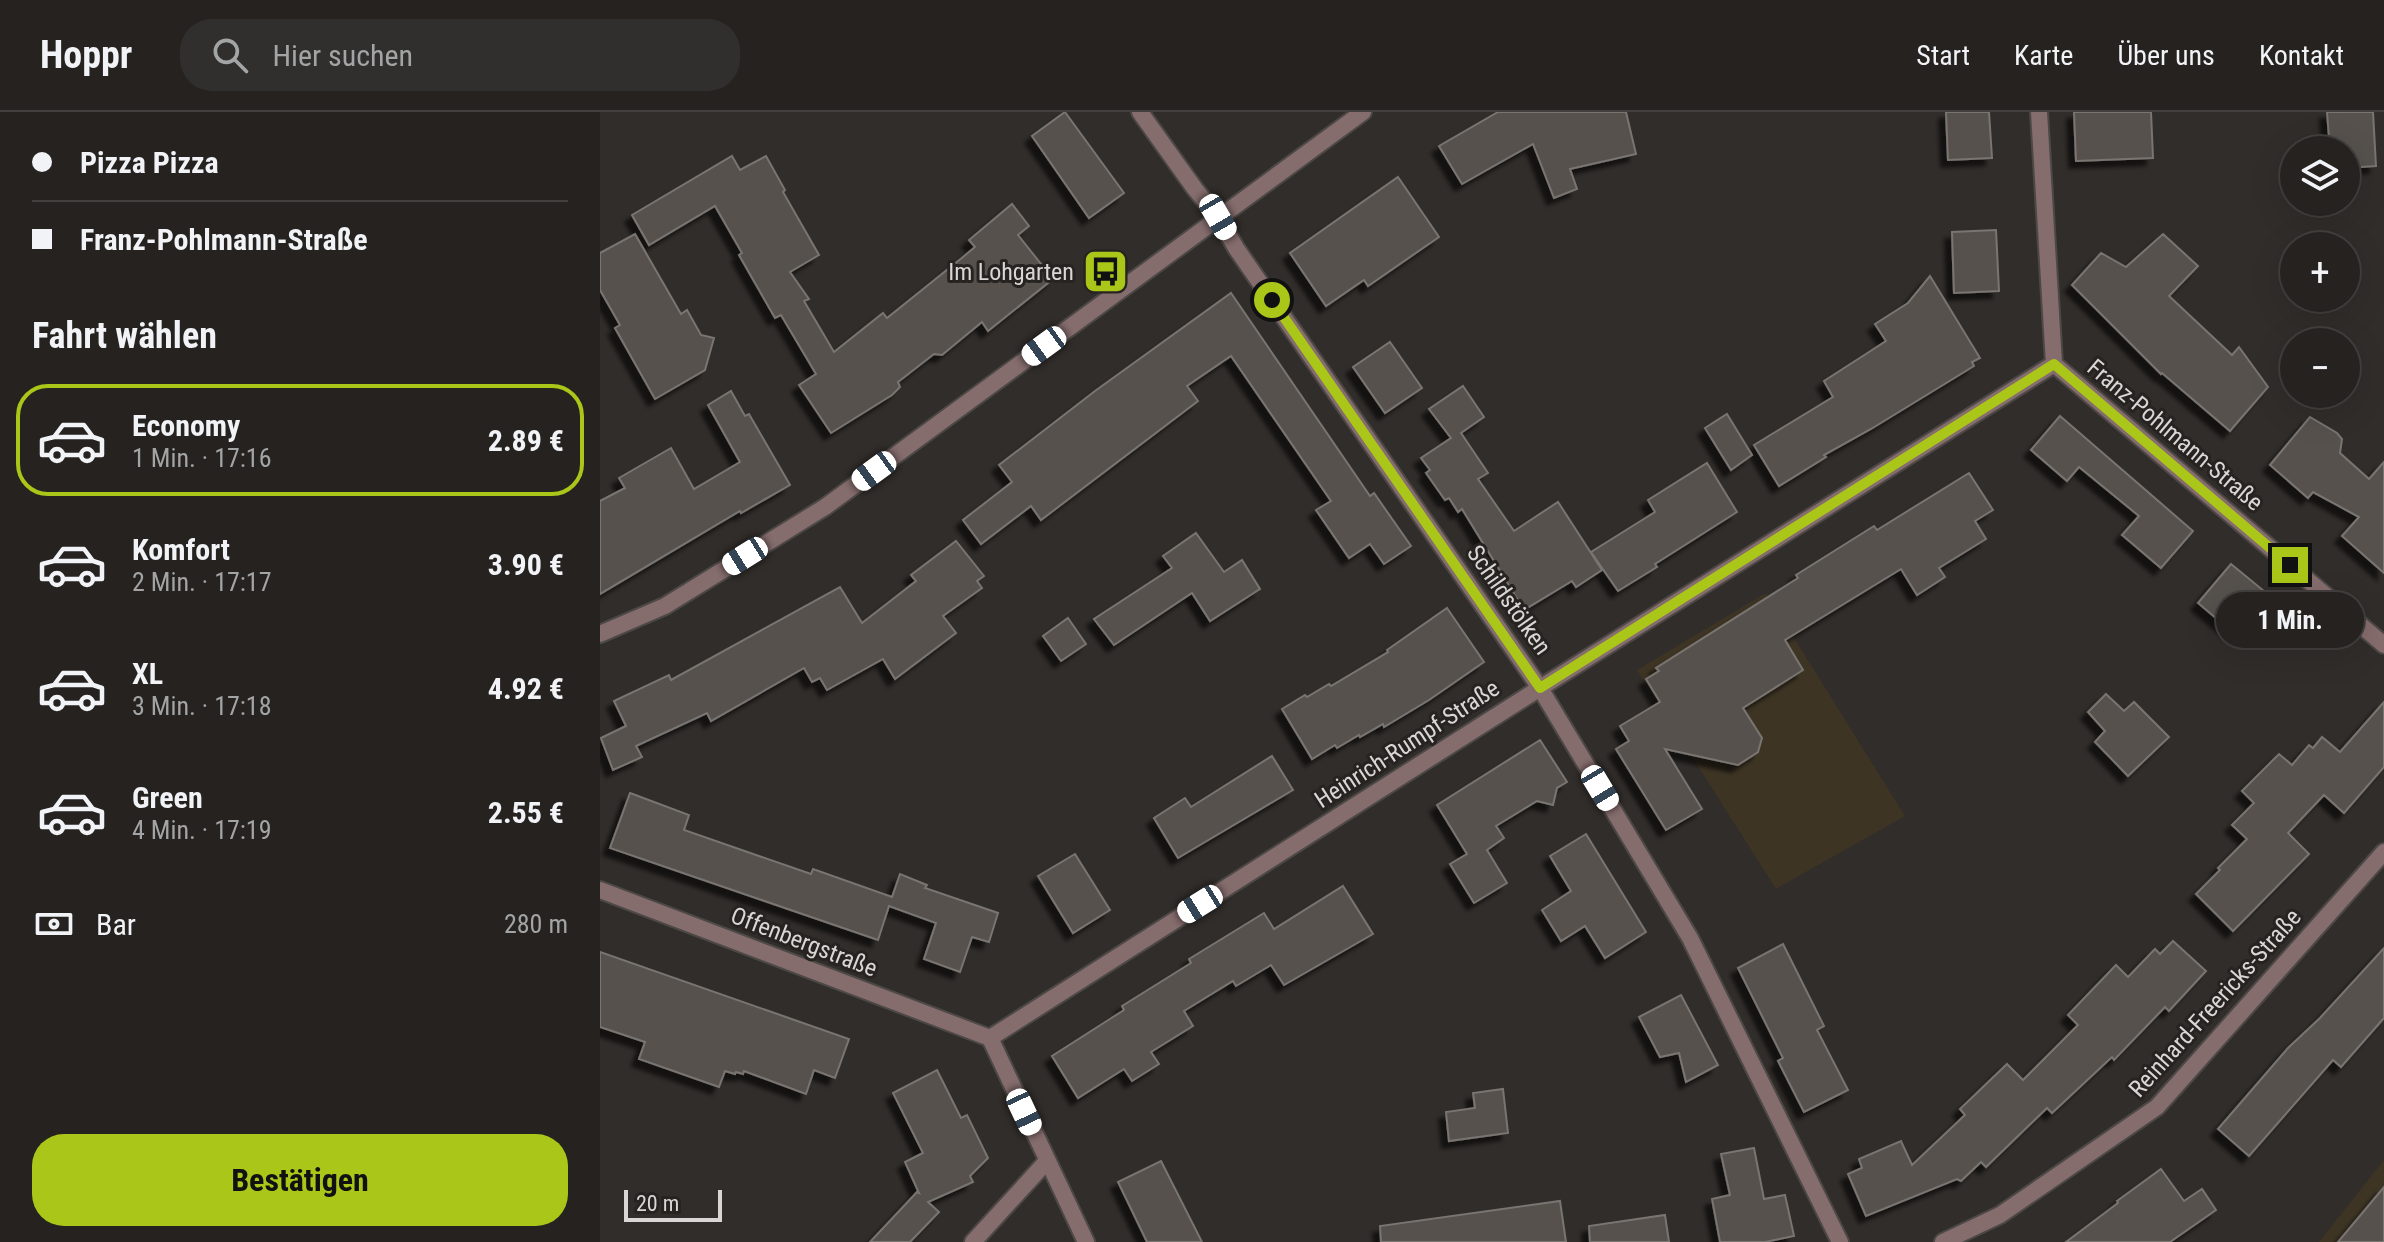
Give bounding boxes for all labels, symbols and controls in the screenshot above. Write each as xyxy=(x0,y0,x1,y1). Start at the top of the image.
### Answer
search box xyxy=(180,19,740,91)
text: Hoppr xyxy=(40,33,132,77)
icon: search xyxy=(208,33,252,77)
text: Hier suchen xyxy=(272,38,413,73)
text: Start xyxy=(1916,39,1970,72)
text: Karte xyxy=(2014,39,2073,72)
text: Über uns xyxy=(2117,39,2215,72)
text: Kontakt xyxy=(2259,39,2344,72)
map controls xyxy=(2280,136,2360,408)
button: layers xyxy=(2280,136,2360,216)
text: Pizza Pizza xyxy=(80,145,219,180)
car xyxy=(1196,190,1240,244)
text: Franz-Pohlmann-Straße xyxy=(80,222,368,257)
button: + xyxy=(2280,232,2360,312)
bus stop icon: Im Lohgarten xyxy=(1081,248,1129,296)
place label: Im Lohgarten xyxy=(948,258,1074,286)
route start xyxy=(1254,282,1290,318)
text: Fahrt wählen xyxy=(32,315,217,357)
car xyxy=(1018,322,1070,370)
button: − xyxy=(2280,328,2360,408)
street label: Franz-Pohlmann-Straße xyxy=(2082,353,2268,517)
icon: car xyxy=(36,404,108,476)
text: Economy xyxy=(132,408,240,443)
text: 2.89 € xyxy=(488,423,564,458)
text: 1 Min. · 17:16 xyxy=(132,443,272,473)
car xyxy=(848,447,900,495)
icon: car xyxy=(36,528,108,600)
text: Komfort xyxy=(132,532,230,567)
car xyxy=(718,533,772,579)
street label: Schildstölken xyxy=(1461,540,1557,660)
text: 3.90 € xyxy=(488,547,564,582)
route end xyxy=(2272,547,2308,583)
text: 2 Min. · 17:17 xyxy=(132,567,272,597)
callout: 1 Min. xyxy=(2216,593,2364,649)
text: 1 Min. xyxy=(2257,605,2323,635)
icon: car xyxy=(36,652,108,724)
text: XL xyxy=(132,656,163,691)
text: 4.92 € xyxy=(488,671,564,706)
street label: Heinrich-Rumpf-Straße xyxy=(1310,674,1504,814)
text: 3 Min. · 17:18 xyxy=(132,691,272,721)
car xyxy=(1577,761,1623,815)
icon: car xyxy=(36,776,108,848)
text: Green xyxy=(132,780,203,815)
text: 2.55 € xyxy=(488,795,564,830)
text: 4 Min. · 17:19 xyxy=(132,815,272,845)
car xyxy=(1173,881,1227,927)
street label: Offenbergstraße xyxy=(727,901,881,983)
icon: cash xyxy=(32,902,76,946)
street label: Reinhard-Freericks-Straße xyxy=(2123,903,2307,1103)
text: Bar xyxy=(96,907,136,942)
text: 280 m xyxy=(504,909,568,939)
car xyxy=(1003,1085,1045,1139)
button: Bestätigen xyxy=(32,1134,568,1226)
scale bar xyxy=(624,1186,722,1222)
text: 20 m xyxy=(636,1191,679,1216)

